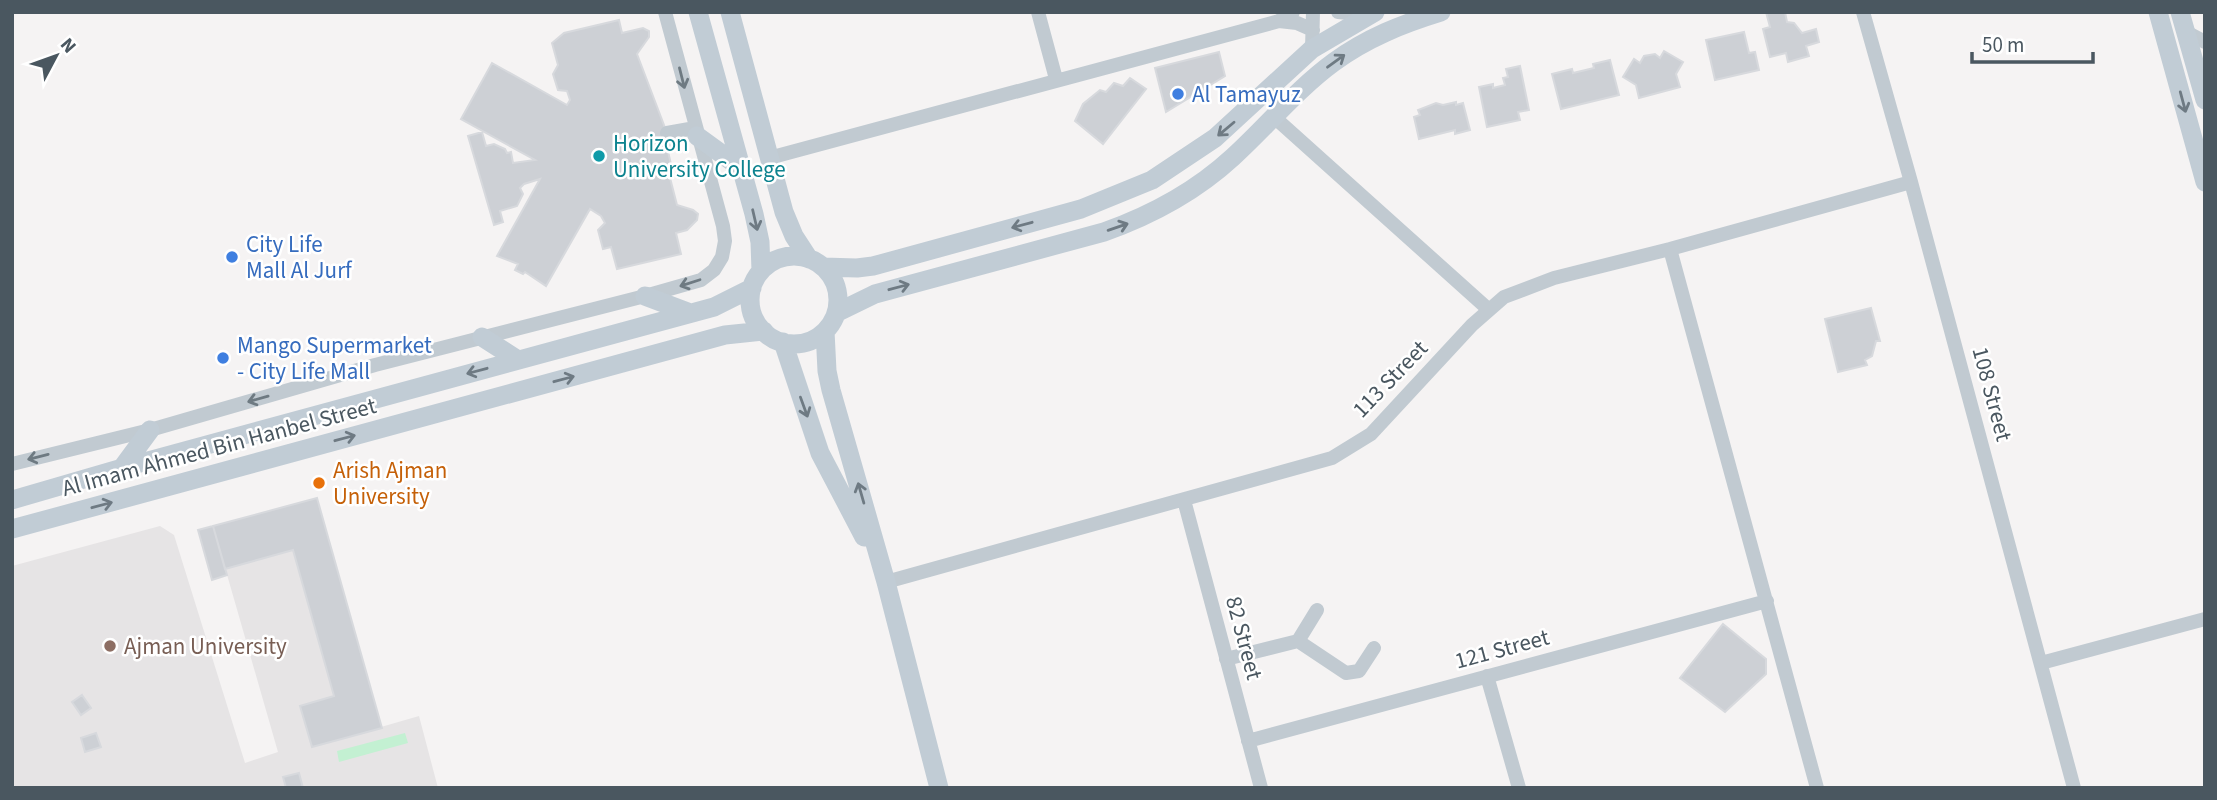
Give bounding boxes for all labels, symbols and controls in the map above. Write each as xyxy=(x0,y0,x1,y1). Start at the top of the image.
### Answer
north arrow xyxy=(21,21,91,91)
scale bar xyxy=(1972,21,2093,65)
text: 50 m xyxy=(1982,30,2024,60)
text: N xyxy=(53,32,82,59)
one-way arrow xyxy=(1326,54,1345,68)
one-way arrow xyxy=(676,66,689,89)
place label: Al Tamayuz xyxy=(1192,78,1301,111)
marker: Al Tamayuz xyxy=(1170,86,1186,102)
one-way arrow xyxy=(2177,90,2190,113)
one-way arrow xyxy=(1217,121,1235,137)
place label: Horizon University College xyxy=(613,127,786,186)
marker: Horizon University College xyxy=(591,148,607,164)
one-way arrow xyxy=(749,208,762,231)
one-way arrow xyxy=(1012,219,1034,232)
one-way arrow xyxy=(1107,220,1129,233)
place label: City Life Mall Al Jurf xyxy=(246,228,353,287)
marker: City Life Mall Al Jurf xyxy=(224,249,240,265)
one-way arrow xyxy=(679,277,701,290)
one-way arrow xyxy=(888,280,910,293)
place label: Mango Supermarket - City Life Mall xyxy=(237,329,432,388)
street label: 113 Street xyxy=(1345,333,1436,425)
street label: 108 Street xyxy=(1964,343,2020,445)
marker: Mango Supermarket - City Life Mall xyxy=(215,350,231,366)
one-way arrow xyxy=(466,366,488,379)
one-way arrow xyxy=(552,372,575,385)
street label: Al Imam Ahmed Bin Hanbel Street xyxy=(58,389,380,505)
one-way arrow xyxy=(247,394,269,407)
one-way arrow xyxy=(799,396,811,418)
one-way arrow xyxy=(333,431,356,444)
one-way arrow xyxy=(27,451,50,464)
place label: Arish Ajman University xyxy=(333,454,447,513)
marker: Arish Ajman University xyxy=(311,475,327,491)
one-way arrow xyxy=(853,482,866,504)
one-way arrow xyxy=(90,498,113,511)
street label: 82 Street xyxy=(1217,593,1271,684)
street label: 121 Street xyxy=(1451,621,1553,677)
place label: Ajman University xyxy=(124,630,287,663)
marker: Ajman University xyxy=(102,638,118,654)

